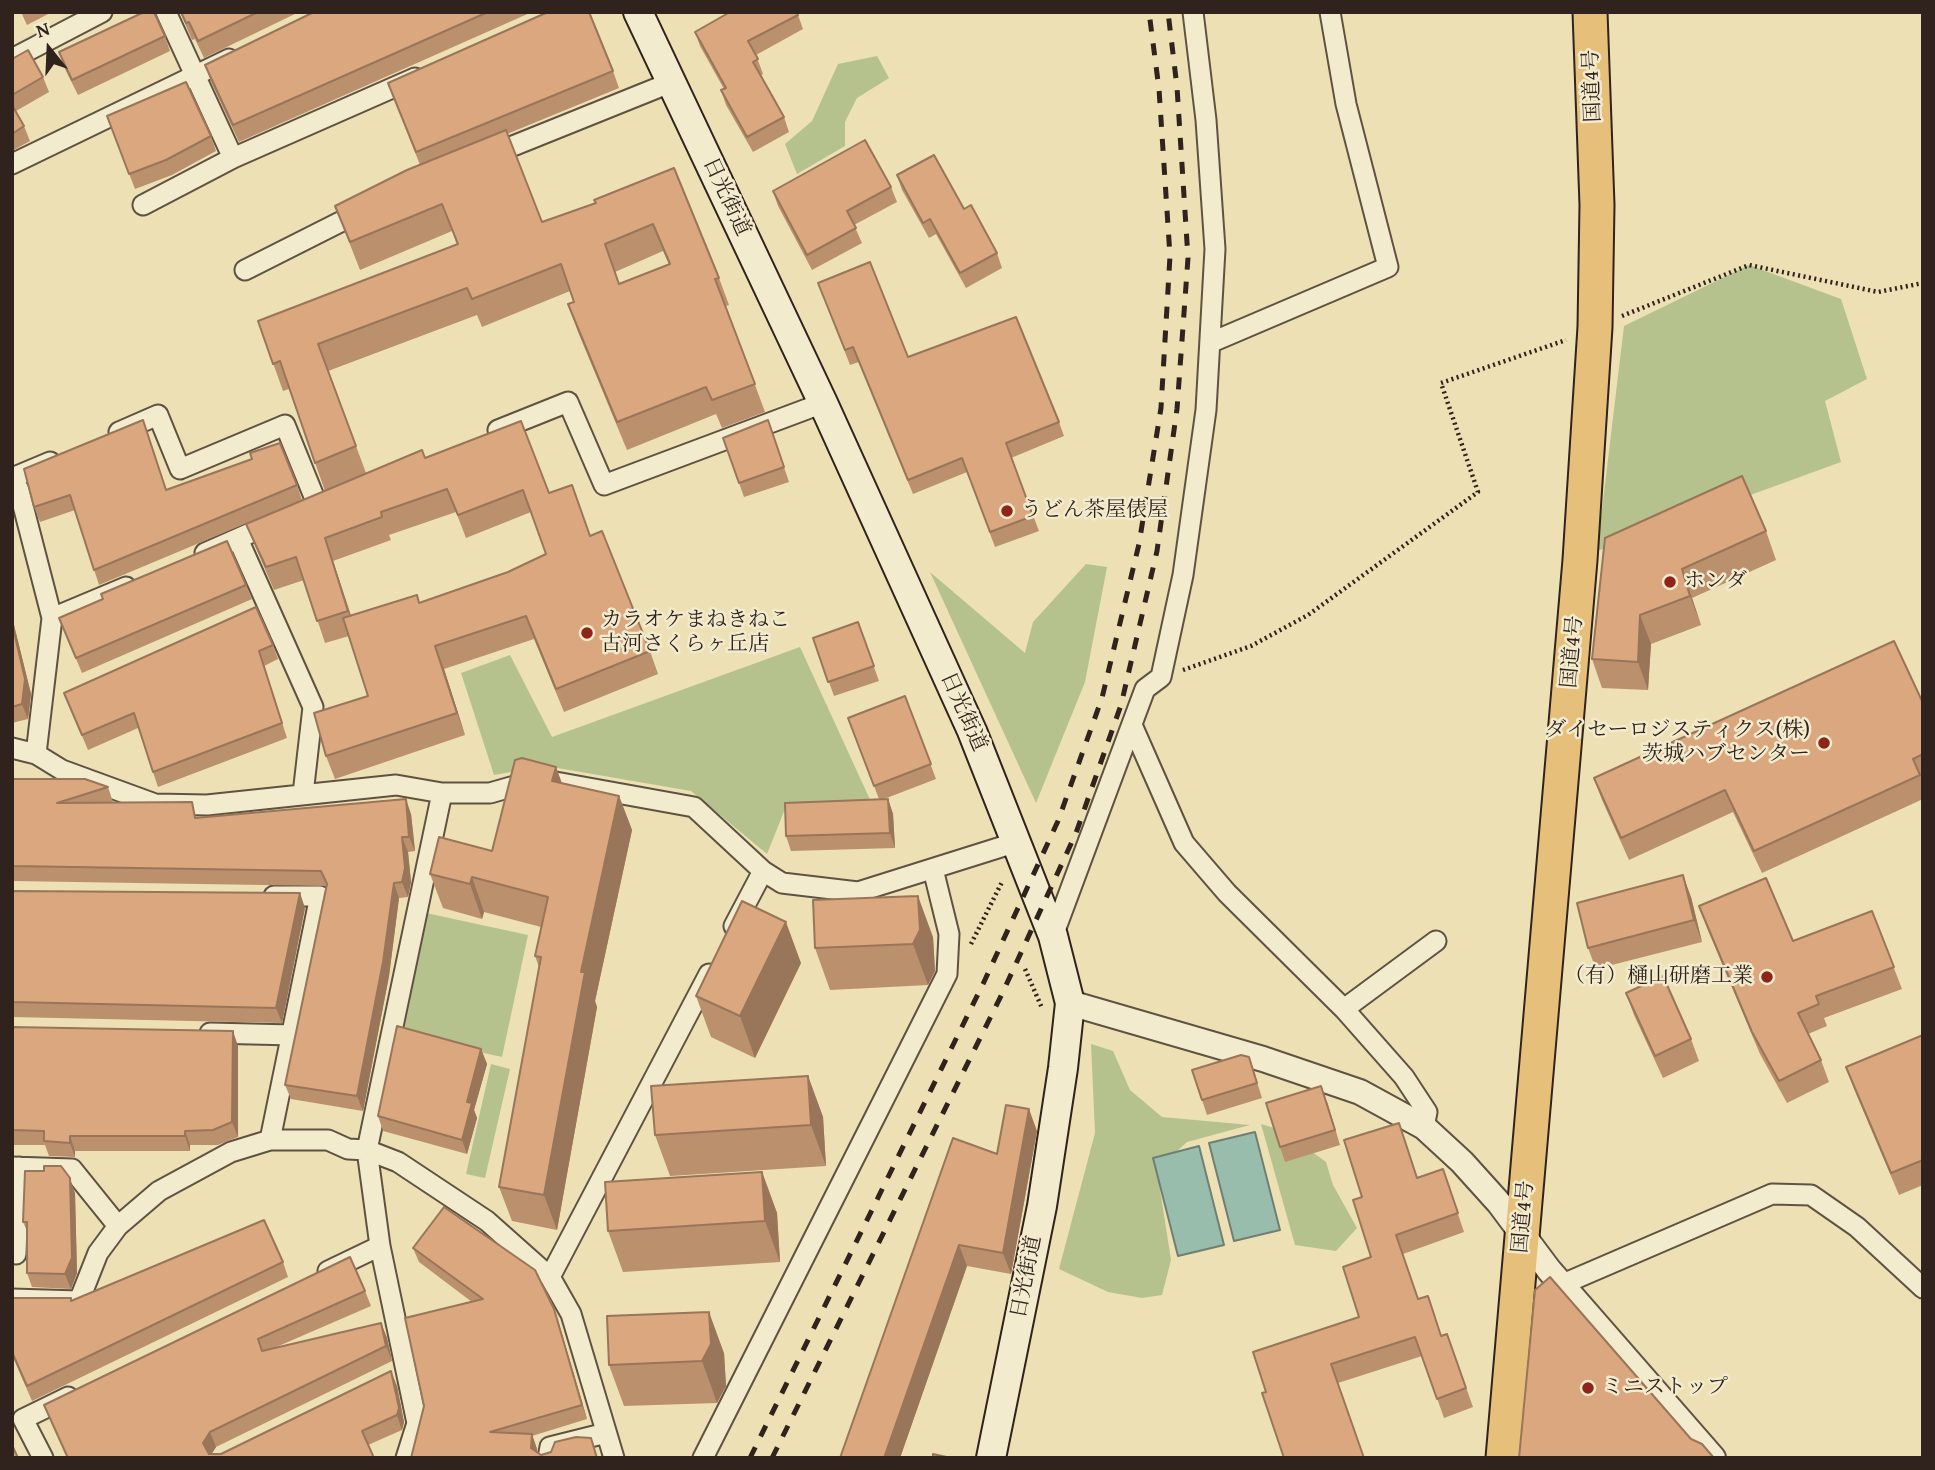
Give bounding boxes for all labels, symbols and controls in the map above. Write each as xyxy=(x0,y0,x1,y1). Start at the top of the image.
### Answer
north arrow xyxy=(14,14,84,84)
text: N xyxy=(32,14,53,44)
street label: 国道4号 xyxy=(1579,49,1607,123)
street label: 日光街道 xyxy=(697,154,755,240)
place label: うどん茶屋俵屋 xyxy=(1021,498,1168,524)
marker: うどん茶屋俵屋 xyxy=(999,503,1015,519)
place label: ホンダ xyxy=(1684,569,1747,595)
marker: ホンダ xyxy=(1662,574,1678,590)
place label: カラオケまねきねこ 古河さくらヶ丘店 xyxy=(601,608,790,658)
street label: 国道4号 xyxy=(1557,614,1589,690)
marker: カラオケまねきねこ 古河さくらヶ丘店 xyxy=(579,625,595,641)
street label: 日光街道 xyxy=(934,669,992,755)
place label: ダイセーロジスティクス(株) 茨城ハブセンター xyxy=(1545,718,1810,768)
marker: ダイセーロジスティクス(株) 茨城ハブセンター xyxy=(1816,735,1832,751)
place label: （有）樋山研磨工業 xyxy=(1564,964,1753,990)
marker: （有）樋山研磨工業 xyxy=(1759,969,1775,985)
street label: 国道4号 xyxy=(1508,1179,1540,1255)
street label: 日光街道 xyxy=(1007,1233,1047,1321)
place label: ミニストップ xyxy=(1602,1375,1728,1401)
marker: ミニストップ xyxy=(1580,1380,1596,1396)

